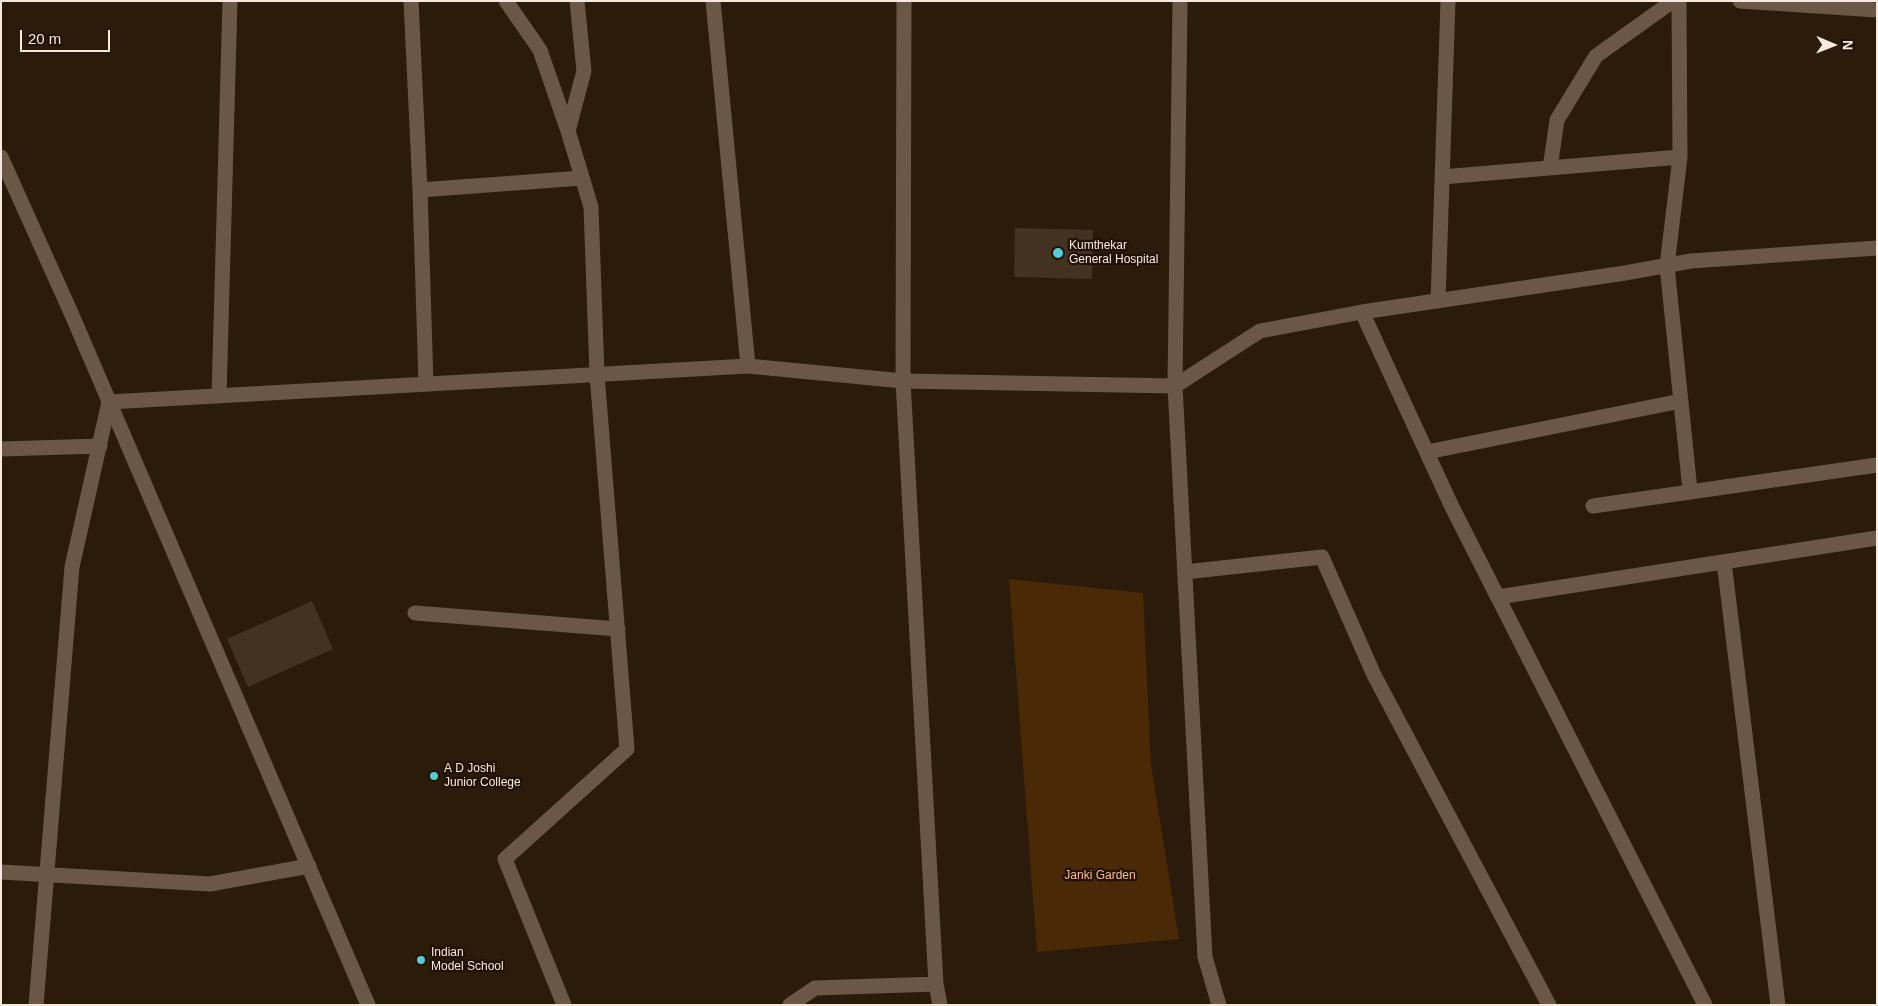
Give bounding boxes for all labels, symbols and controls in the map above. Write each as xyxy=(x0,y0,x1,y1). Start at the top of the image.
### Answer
scale bar xyxy=(22,20,112,52)
north arrow xyxy=(1808,20,1858,70)
text: 20 m xyxy=(28,30,61,47)
text: N xyxy=(1840,40,1856,50)
place label: Kumthekar General Hospital xyxy=(1069,239,1158,267)
marker: Kumthekar General Hospital xyxy=(1051,246,1065,260)
place label: A D Joshi Junior College xyxy=(444,762,521,790)
marker: A D Joshi Junior College xyxy=(428,770,440,782)
park label: Janki Garden xyxy=(1064,869,1136,883)
place label: Indian Model School xyxy=(431,946,504,974)
marker: Indian Model School xyxy=(415,954,427,966)

